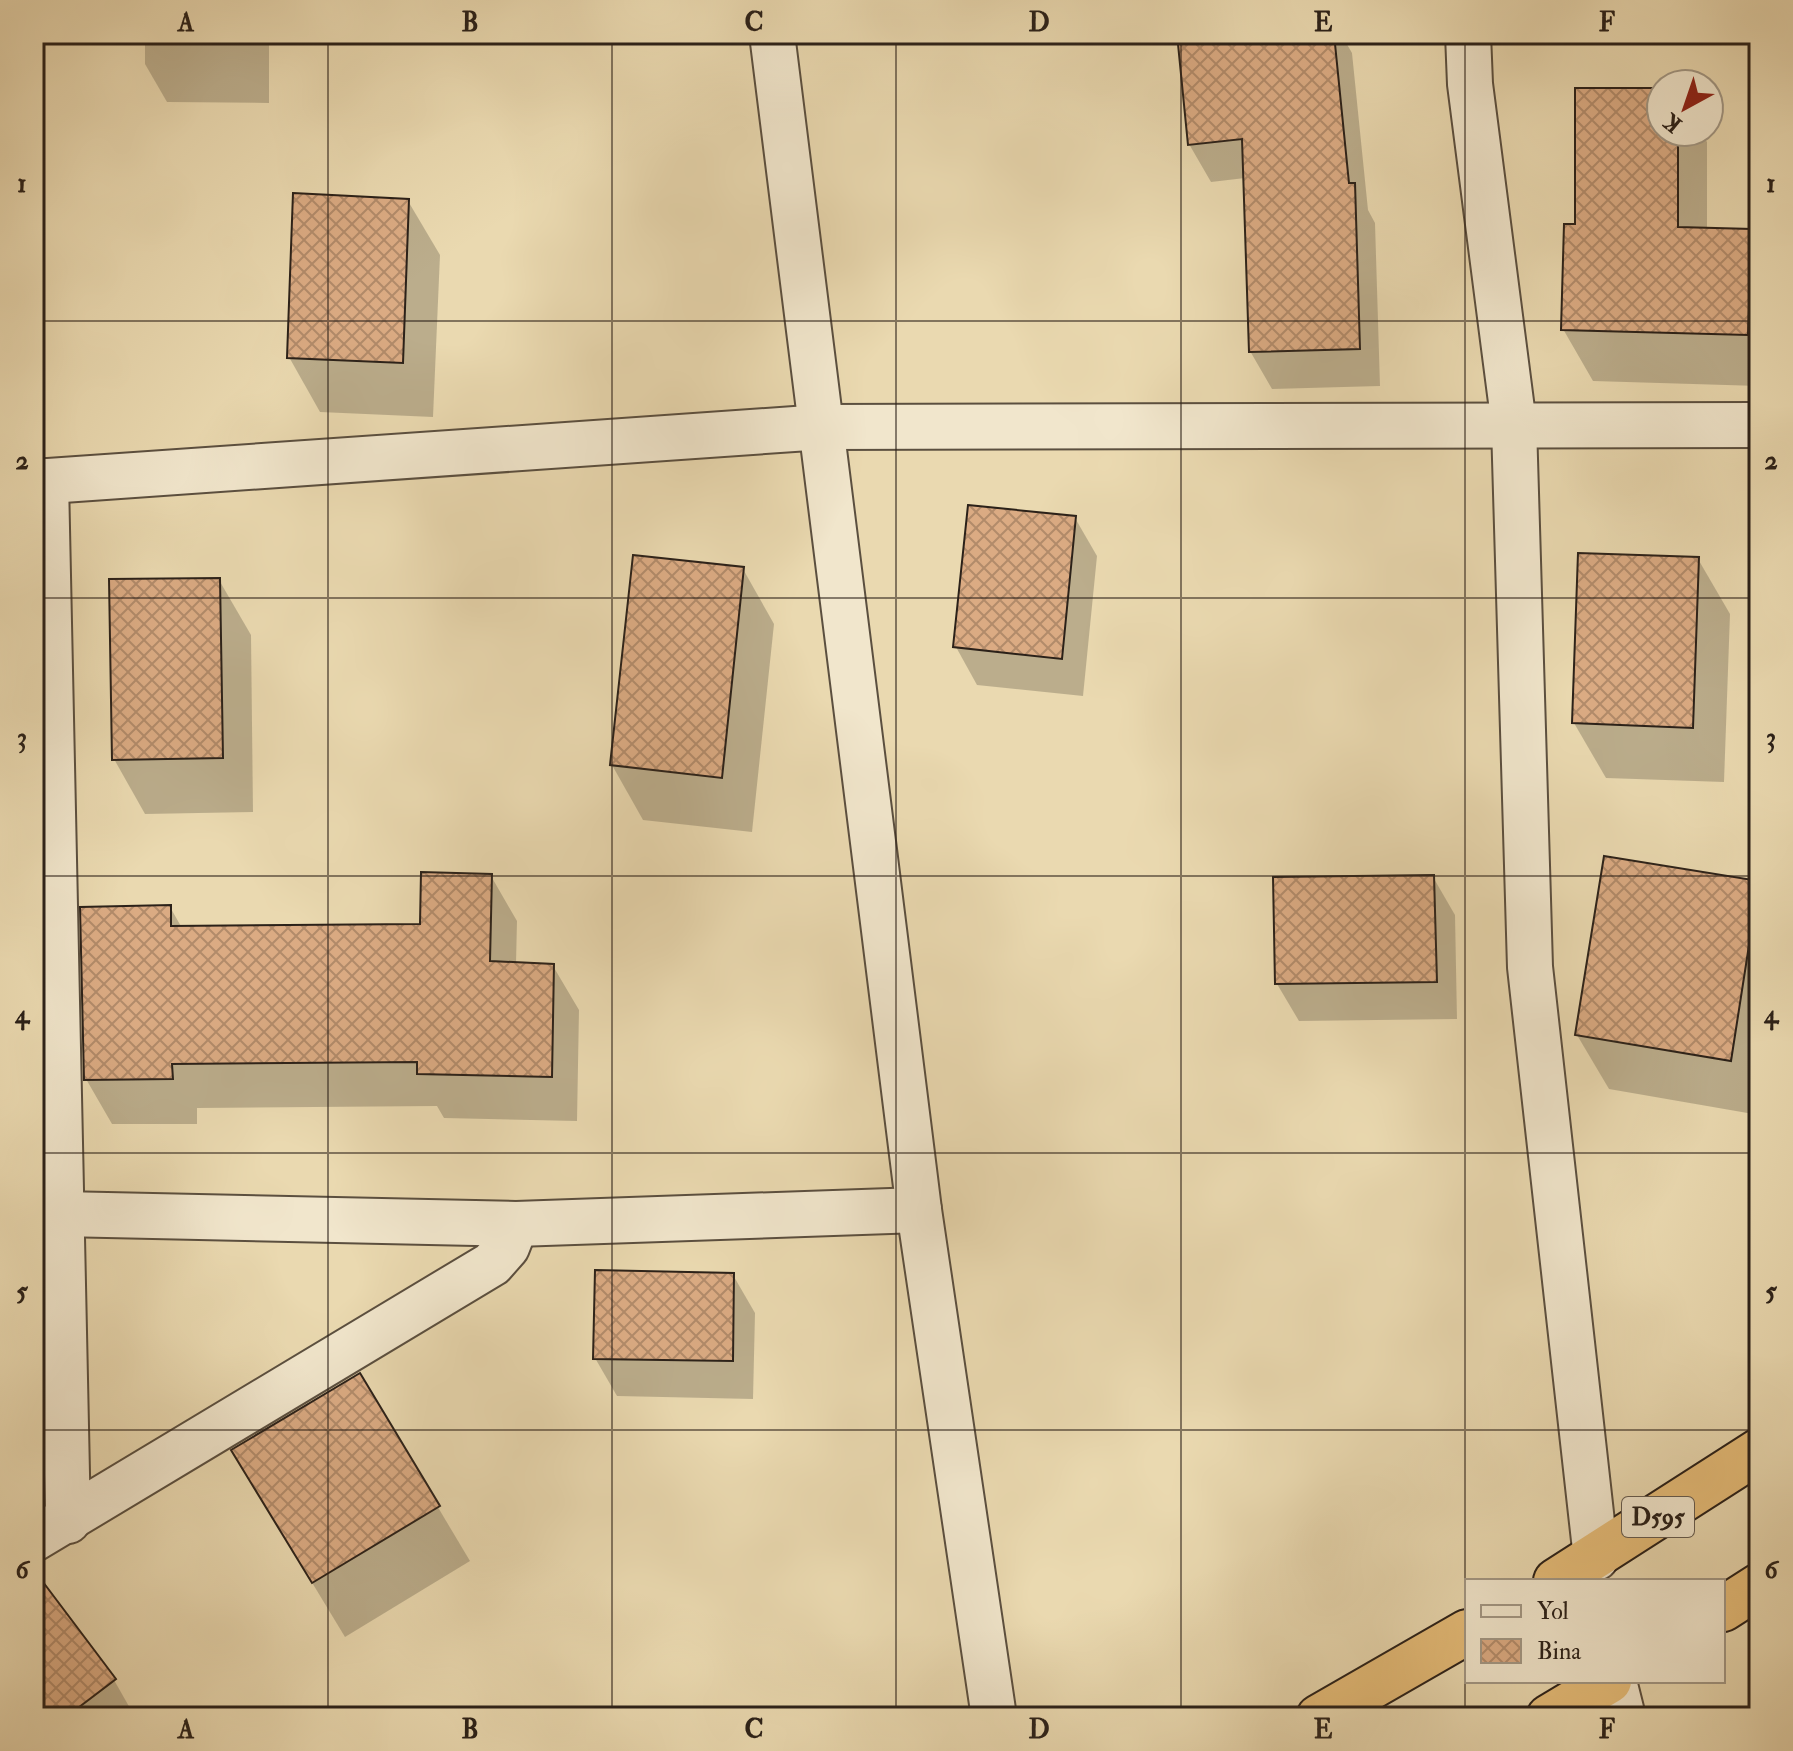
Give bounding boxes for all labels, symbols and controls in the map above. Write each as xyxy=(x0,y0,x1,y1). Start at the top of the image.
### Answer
text: A xyxy=(177,7,195,39)
text: B xyxy=(461,7,479,39)
text: C xyxy=(744,7,764,39)
text: D xyxy=(1028,7,1050,39)
text: E xyxy=(1314,7,1333,39)
text: F xyxy=(1599,7,1616,39)
north arrow xyxy=(1645,68,1725,148)
text: K xyxy=(1657,106,1688,138)
text: 1 xyxy=(17,168,27,200)
text: 1 xyxy=(1766,168,1776,200)
text: 2 xyxy=(15,445,29,477)
text: 2 xyxy=(1764,445,1778,477)
text: 3 xyxy=(17,722,27,754)
text: 3 xyxy=(1766,722,1776,754)
text: 4 xyxy=(14,999,31,1031)
text: 4 xyxy=(1763,999,1780,1031)
text: 5 xyxy=(16,1276,28,1308)
text: 5 xyxy=(1765,1276,1777,1308)
road number: D595 xyxy=(1622,1497,1694,1537)
text: 6 xyxy=(15,1554,30,1586)
text: 6 xyxy=(1764,1554,1779,1586)
legend xyxy=(1465,1579,1725,1683)
text: Yol xyxy=(1537,1596,1569,1627)
text: Bina xyxy=(1537,1636,1582,1667)
text: A xyxy=(177,1714,195,1746)
text: B xyxy=(461,1714,479,1746)
text: C xyxy=(744,1714,764,1746)
text: D xyxy=(1028,1714,1050,1746)
text: E xyxy=(1314,1714,1333,1746)
text: F xyxy=(1599,1714,1616,1746)

